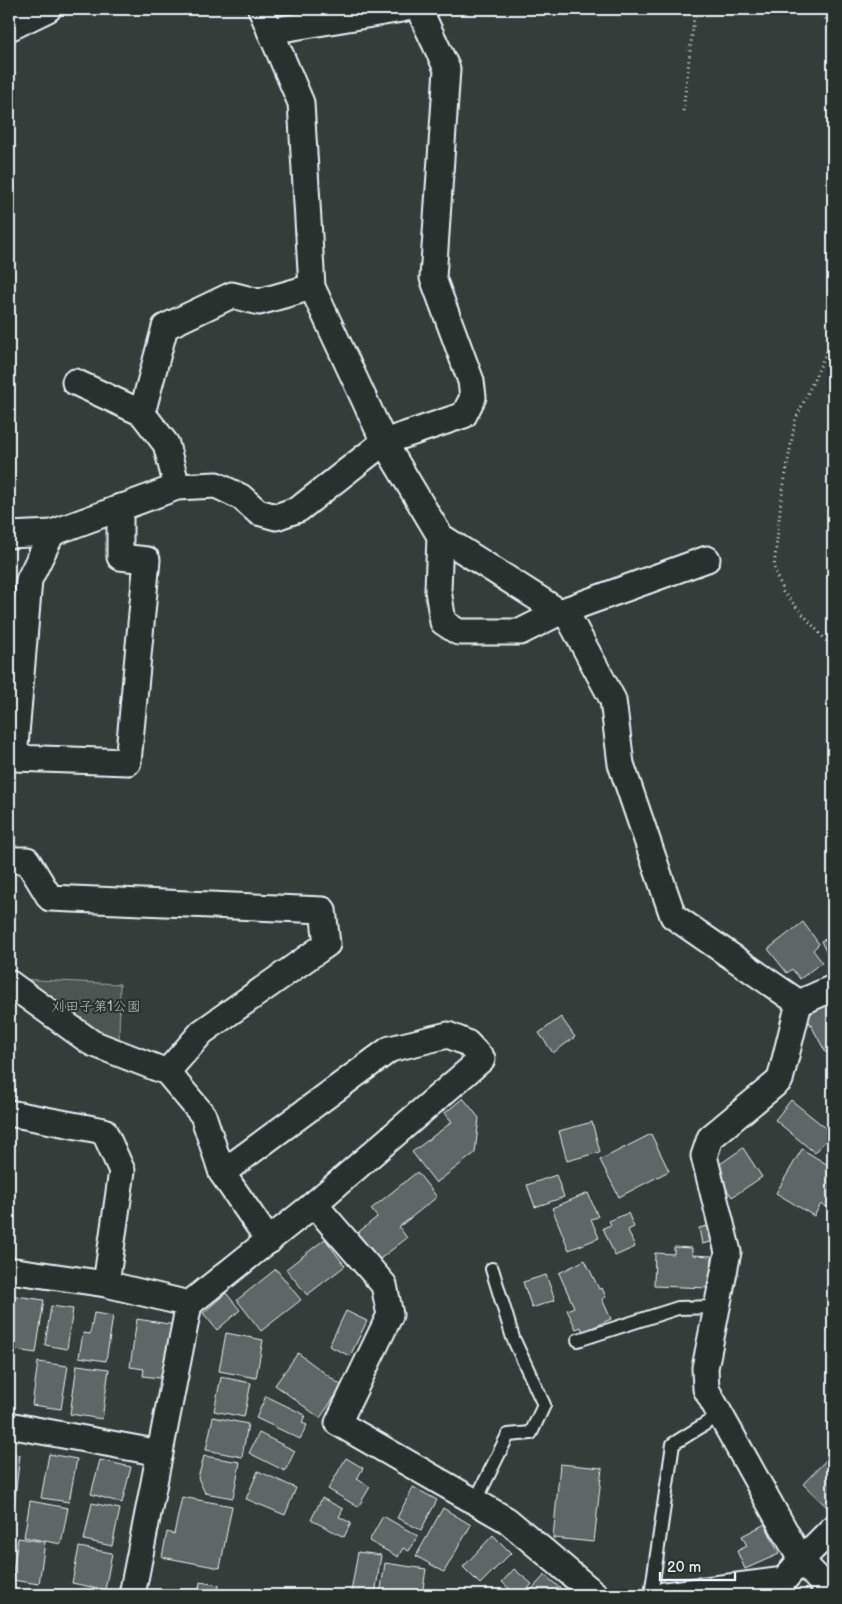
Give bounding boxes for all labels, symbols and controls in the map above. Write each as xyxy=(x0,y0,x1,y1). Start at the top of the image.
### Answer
park label: 刈田子第1公園 xyxy=(51,998,141,1015)
scale bar xyxy=(660,1549,734,1581)
text: 20 m xyxy=(667,1558,701,1577)

